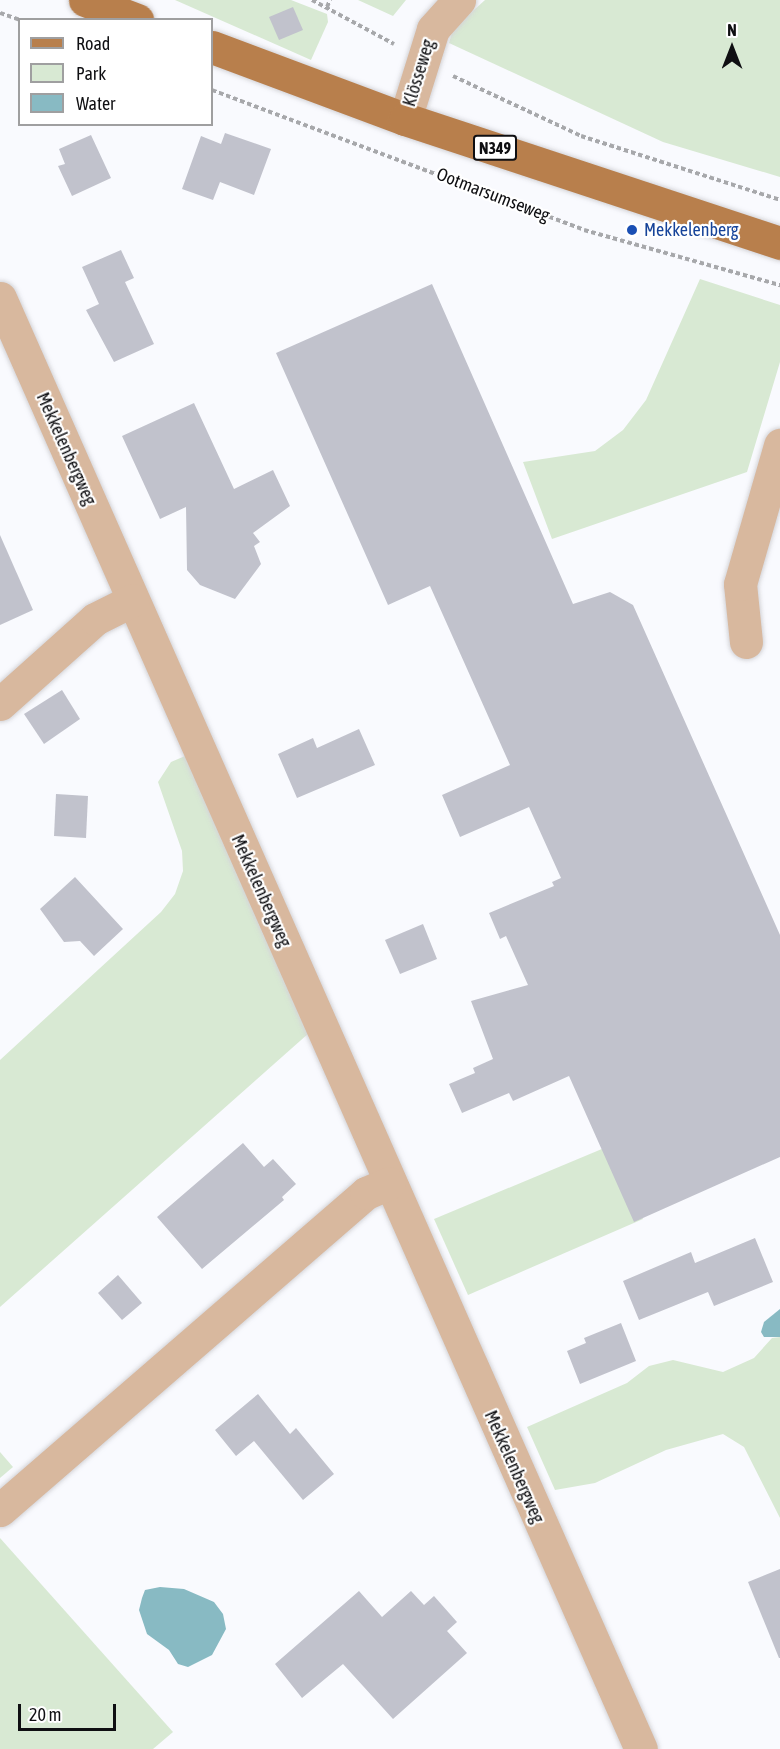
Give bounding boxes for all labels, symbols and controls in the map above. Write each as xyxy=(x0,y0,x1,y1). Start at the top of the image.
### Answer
legend xyxy=(18,18,213,126)
north arrow xyxy=(702,18,762,78)
text: N xyxy=(727,21,737,39)
text: Road xyxy=(76,33,110,54)
street label: Klösseweg xyxy=(399,37,439,109)
text: Park xyxy=(76,63,106,84)
text: Water xyxy=(76,93,115,114)
road number: N349 xyxy=(472,135,518,161)
street label: Ootmarsumseweg xyxy=(433,163,553,227)
place label: Mekkelenberg xyxy=(644,219,739,241)
marker: Mekkelenberg xyxy=(625,223,639,237)
street label: Mekkelenbergweg xyxy=(32,389,100,509)
street label: Mekkelenbergweg xyxy=(227,831,295,951)
street label: Mekkelenbergweg xyxy=(480,1407,548,1527)
scale bar xyxy=(21,1692,118,1730)
text: 20 m xyxy=(29,1704,61,1725)

